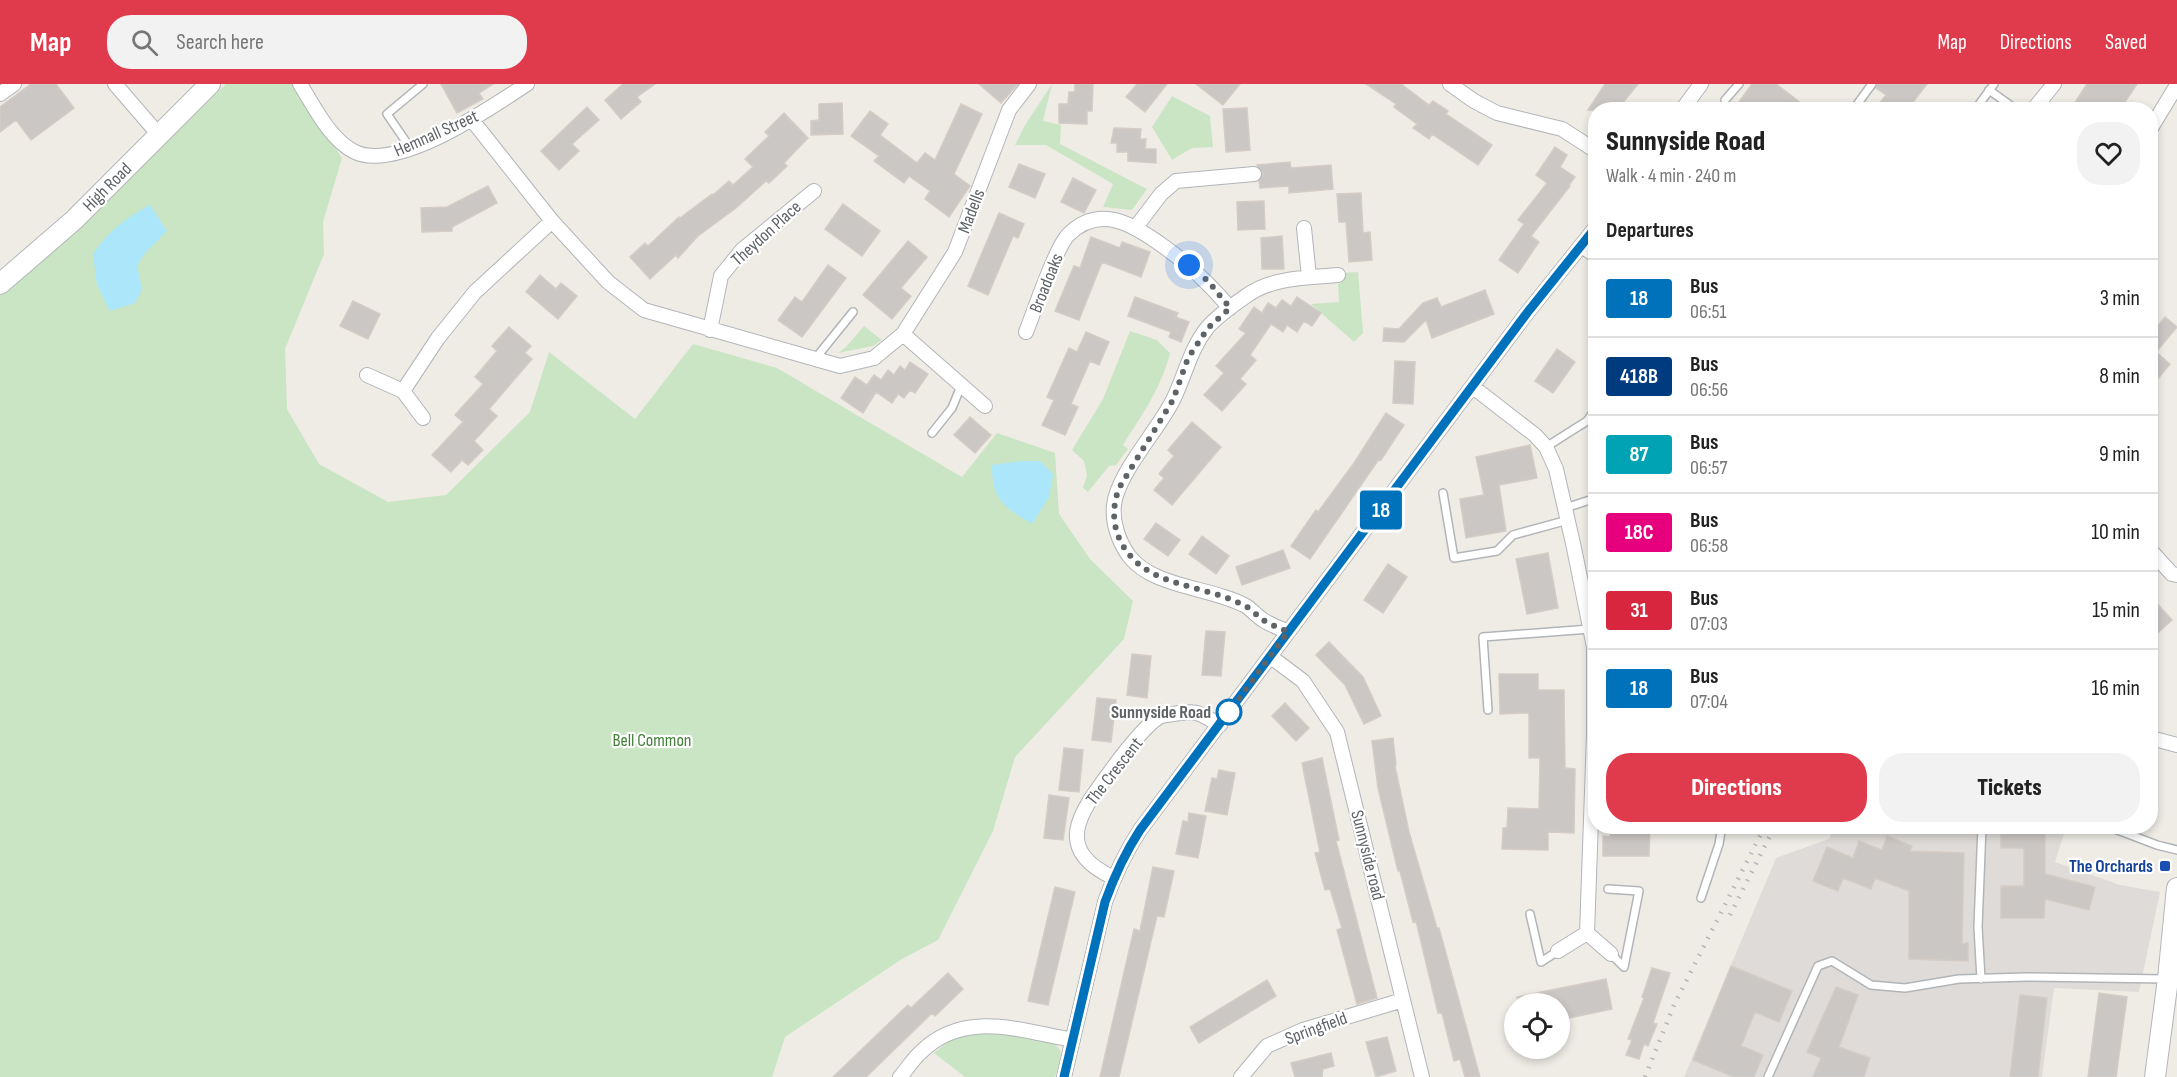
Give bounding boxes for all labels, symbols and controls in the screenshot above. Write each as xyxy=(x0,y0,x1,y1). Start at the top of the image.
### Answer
search box xyxy=(107,15,527,69)
text: Map xyxy=(30,26,71,59)
icon: search xyxy=(128,26,161,59)
text: Search here xyxy=(176,29,264,56)
text: Map xyxy=(1937,30,1967,55)
text: Directions xyxy=(2000,30,2072,55)
text: Saved xyxy=(2105,30,2147,55)
street label: Hemnall Street xyxy=(391,105,482,161)
button: heart xyxy=(2077,122,2140,185)
text: Sunnyside Road xyxy=(1606,125,1765,158)
street label: High Road xyxy=(79,159,136,216)
text: Walk · 4 min · 240 m xyxy=(1606,164,1736,188)
street label: Madells xyxy=(954,186,989,236)
street label: Theydon Place xyxy=(727,197,806,270)
text: Departures xyxy=(1606,217,1694,244)
street label: Broadoaks xyxy=(1025,250,1068,316)
your location xyxy=(1174,250,1204,280)
text: Bus xyxy=(1690,273,1719,300)
text: 3 min xyxy=(2100,285,2140,312)
text: 18 xyxy=(1630,286,1648,311)
text: 06:51 xyxy=(1690,300,1726,324)
text: Bus xyxy=(1690,351,1719,378)
text: 8 min xyxy=(2099,363,2140,390)
text: 418B xyxy=(1620,364,1658,389)
text: 06:56 xyxy=(1690,378,1728,402)
text: Bus xyxy=(1690,429,1719,456)
text: 9 min xyxy=(2099,441,2140,468)
text: 87 xyxy=(1629,442,1649,467)
text: 06:57 xyxy=(1690,456,1727,480)
line badge: 18 xyxy=(1354,490,1408,530)
text: 18 xyxy=(1372,498,1390,523)
text: Bus xyxy=(1690,507,1719,534)
text: 10 min xyxy=(2091,519,2140,546)
text: 18C xyxy=(1625,520,1653,545)
text: 06:58 xyxy=(1690,534,1728,558)
text: Bus xyxy=(1690,585,1719,612)
text: 15 min xyxy=(2092,597,2140,624)
text: 31 xyxy=(1630,598,1648,623)
text: 07:03 xyxy=(1690,612,1728,636)
text: Bus xyxy=(1690,663,1719,690)
text: 16 min xyxy=(2092,675,2140,702)
text: 18 xyxy=(1630,676,1648,701)
text: 07:04 xyxy=(1690,690,1728,714)
marker: Sunnyside Road xyxy=(1216,699,1242,725)
place label: Sunnyside Road xyxy=(1111,702,1211,723)
park label: Bell Common xyxy=(612,730,692,751)
street label: The Crescent xyxy=(1082,733,1148,809)
button: Directions xyxy=(1606,753,1867,822)
button: Tickets xyxy=(1879,753,2140,822)
street label: Sunnyside road xyxy=(1346,808,1389,902)
place label: The Orchards xyxy=(2069,856,2153,877)
marker: The Orchards xyxy=(2158,859,2172,873)
map controls xyxy=(1504,993,1570,1059)
button: locate xyxy=(1504,993,1570,1059)
street label: Springfield xyxy=(1282,1008,1350,1049)

